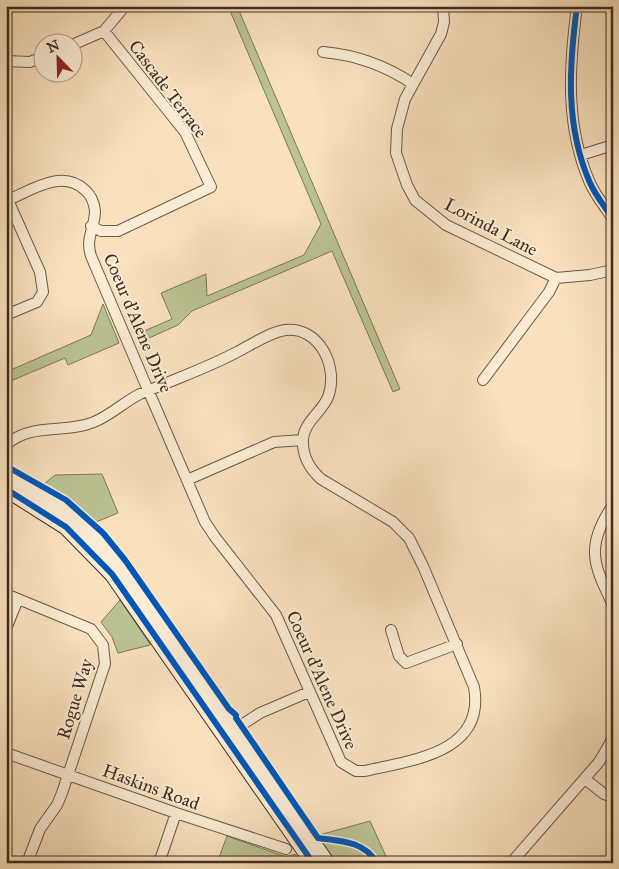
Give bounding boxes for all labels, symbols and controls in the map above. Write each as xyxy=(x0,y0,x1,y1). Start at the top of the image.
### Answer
north arrow xyxy=(32,32,82,82)
text: N xyxy=(44,36,62,57)
street label: Cascade Terrace xyxy=(124,36,212,142)
street label: Lorinda Lane xyxy=(441,193,541,261)
street label: Coeur d'Alene Drive xyxy=(99,250,177,396)
street label: Coeur d'Alene Drive xyxy=(282,607,362,753)
street label: Rogue Way xyxy=(52,655,99,742)
street label: Haskins Road xyxy=(100,759,202,815)

